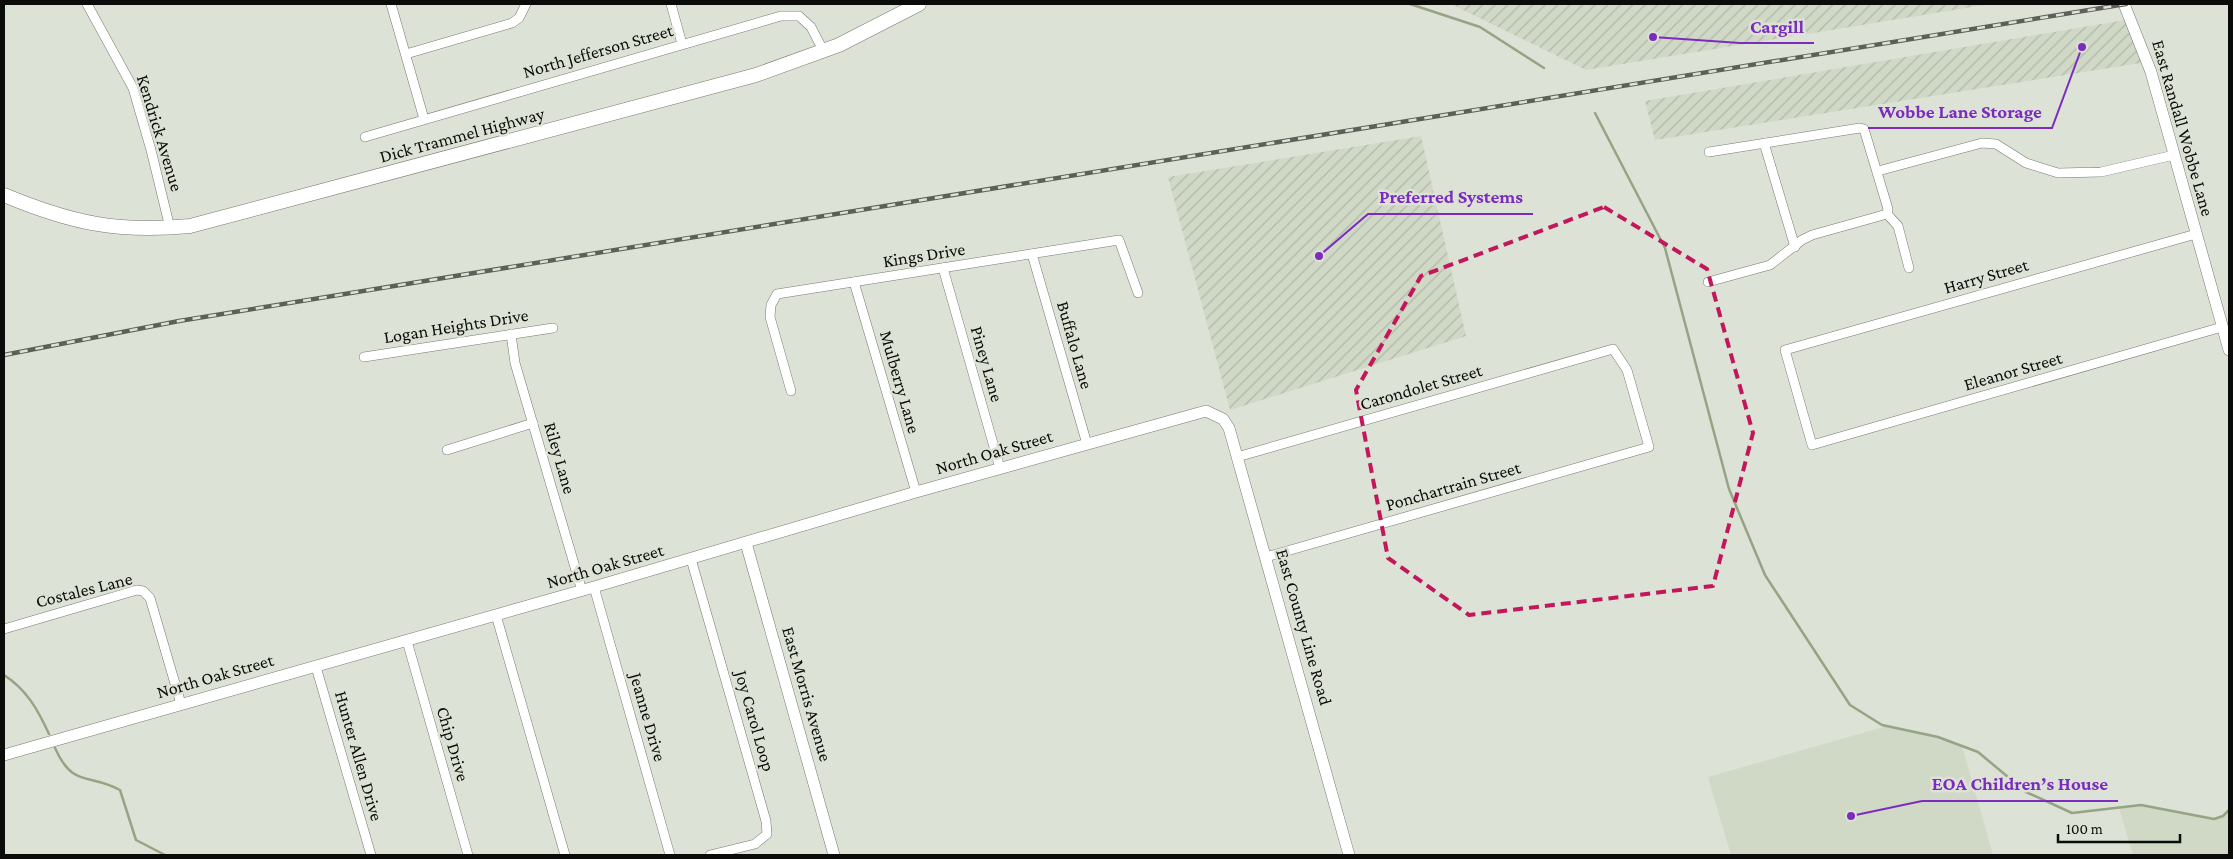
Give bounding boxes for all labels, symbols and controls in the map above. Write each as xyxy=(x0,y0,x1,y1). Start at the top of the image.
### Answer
callout: Cargill xyxy=(1740,9,1814,43)
text: Cargill xyxy=(1750,16,1805,37)
street label: North Jefferson Street xyxy=(521,20,676,82)
street label: East Randall Wobbe Lane xyxy=(2148,38,2218,218)
street label: Kendrick Avenue xyxy=(133,72,187,194)
callout: Wobbe Lane Storage xyxy=(1868,94,2052,128)
text: Wobbe Lane Storage xyxy=(1877,101,2042,122)
street label: Dick Trammel Highway xyxy=(377,103,547,167)
callout: Preferred Systems xyxy=(1368,180,1533,214)
text: Preferred Systems xyxy=(1379,186,1523,207)
street label: Kings Drive xyxy=(881,239,967,271)
street label: Harry Street xyxy=(1942,254,2031,298)
street label: Buffalo Lane xyxy=(1053,299,1097,391)
street label: Logan Heights Drive xyxy=(382,305,530,347)
street label: Piney Lane xyxy=(967,324,1007,404)
street label: Mulberry Lane xyxy=(876,328,924,436)
street label: Eleanor Street xyxy=(1962,347,2065,395)
street label: Carondolet Street xyxy=(1358,360,1485,414)
street label: Riley Lane xyxy=(540,420,580,496)
street label: North Oak Street xyxy=(933,425,1056,478)
street label: Ponchartrain Street xyxy=(1383,457,1524,515)
street label: North Oak Street xyxy=(544,539,667,592)
street label: East County Line Road xyxy=(1272,546,1336,708)
street label: Costales Lane xyxy=(34,568,134,612)
street label: East Morris Avenue xyxy=(778,624,836,764)
street label: North Oak Street xyxy=(154,649,277,702)
street label: Joy Carol Loop xyxy=(730,666,779,774)
street label: Jeanne Drive xyxy=(625,668,670,764)
street label: Hunter Allen Drive xyxy=(331,689,387,823)
street label: Chip Drive xyxy=(433,704,473,784)
callout: EOA Children’s House xyxy=(1922,767,2118,801)
text: EOA Children’s House xyxy=(1932,773,2108,794)
scale bar xyxy=(2058,812,2180,844)
text: 100 m xyxy=(2066,821,2103,837)

